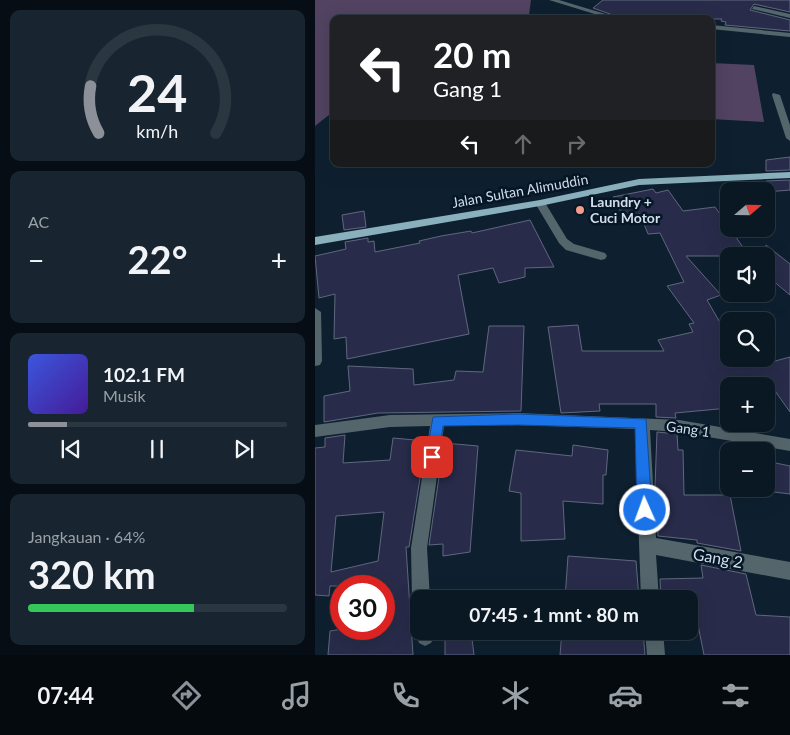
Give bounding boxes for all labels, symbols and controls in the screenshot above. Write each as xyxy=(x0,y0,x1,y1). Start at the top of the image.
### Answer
text: 20 m xyxy=(433,33,511,75)
icon: left xyxy=(350,35,415,100)
text: 24 xyxy=(127,61,188,123)
text: Gang 1 xyxy=(433,75,502,102)
text: km/h xyxy=(137,120,178,142)
icon: left xyxy=(456,130,484,158)
icon: ahead xyxy=(509,130,537,158)
icon: right xyxy=(562,130,590,158)
street label: Jalan Sultan Alimuddin xyxy=(450,170,589,211)
north arrow xyxy=(720,182,775,238)
map controls xyxy=(720,182,775,497)
place label: Laundry + Cuci Motor xyxy=(590,193,661,226)
marker: Laundry + Cuci Motor xyxy=(574,204,586,216)
text: AC xyxy=(28,212,49,231)
text: 22° xyxy=(128,236,187,282)
text: − xyxy=(28,243,44,277)
text: + xyxy=(271,243,287,277)
button: sound xyxy=(720,247,775,302)
button: search xyxy=(720,312,775,367)
text: 102.1 FM xyxy=(103,363,185,386)
button: + xyxy=(720,377,775,432)
text: Musik xyxy=(103,386,146,405)
street label: Gang 1 xyxy=(665,417,711,440)
icon: previous xyxy=(57,435,85,463)
icon: pause xyxy=(143,435,171,463)
icon: next xyxy=(230,435,258,463)
pin xyxy=(411,436,453,478)
button: − xyxy=(720,442,775,497)
icon: arrive xyxy=(418,443,446,471)
position arrow xyxy=(618,483,670,535)
text: Jangkauan · 64% xyxy=(28,527,145,546)
street label: Gang 2 xyxy=(692,544,744,571)
text: 320 km xyxy=(28,551,156,597)
speed limit sign: 30 xyxy=(330,575,395,640)
text: 07:45 · 1 mnt · 80 m xyxy=(469,603,639,626)
icon: directions xyxy=(169,678,204,713)
icon: music xyxy=(279,678,314,713)
icon: phone xyxy=(388,678,423,713)
icon: climate xyxy=(498,678,533,713)
icon: car xyxy=(608,678,643,713)
icon: filters xyxy=(718,678,753,713)
text: 07:44 xyxy=(37,682,94,709)

